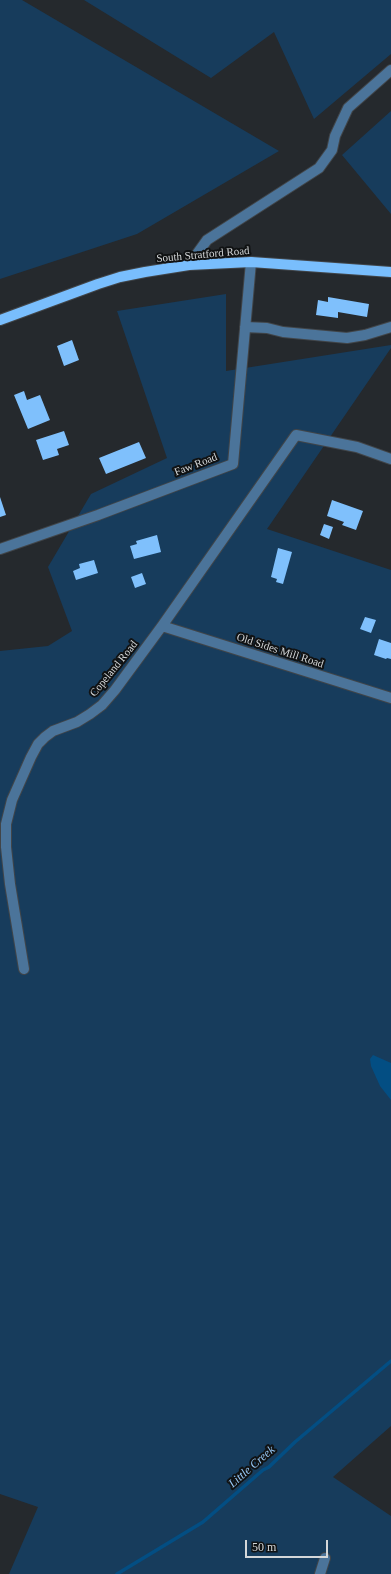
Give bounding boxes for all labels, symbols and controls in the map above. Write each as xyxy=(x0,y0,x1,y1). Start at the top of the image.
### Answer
street label: South Stratford Road xyxy=(156,244,250,266)
street label: Faw Road xyxy=(173,451,219,479)
street label: Old Sides Mill Road xyxy=(235,631,325,671)
street label: Copeland Road xyxy=(87,638,141,700)
water label: Little Creek xyxy=(226,1443,278,1491)
scale bar xyxy=(247,1532,330,1558)
text: 50 m xyxy=(252,1540,276,1554)

